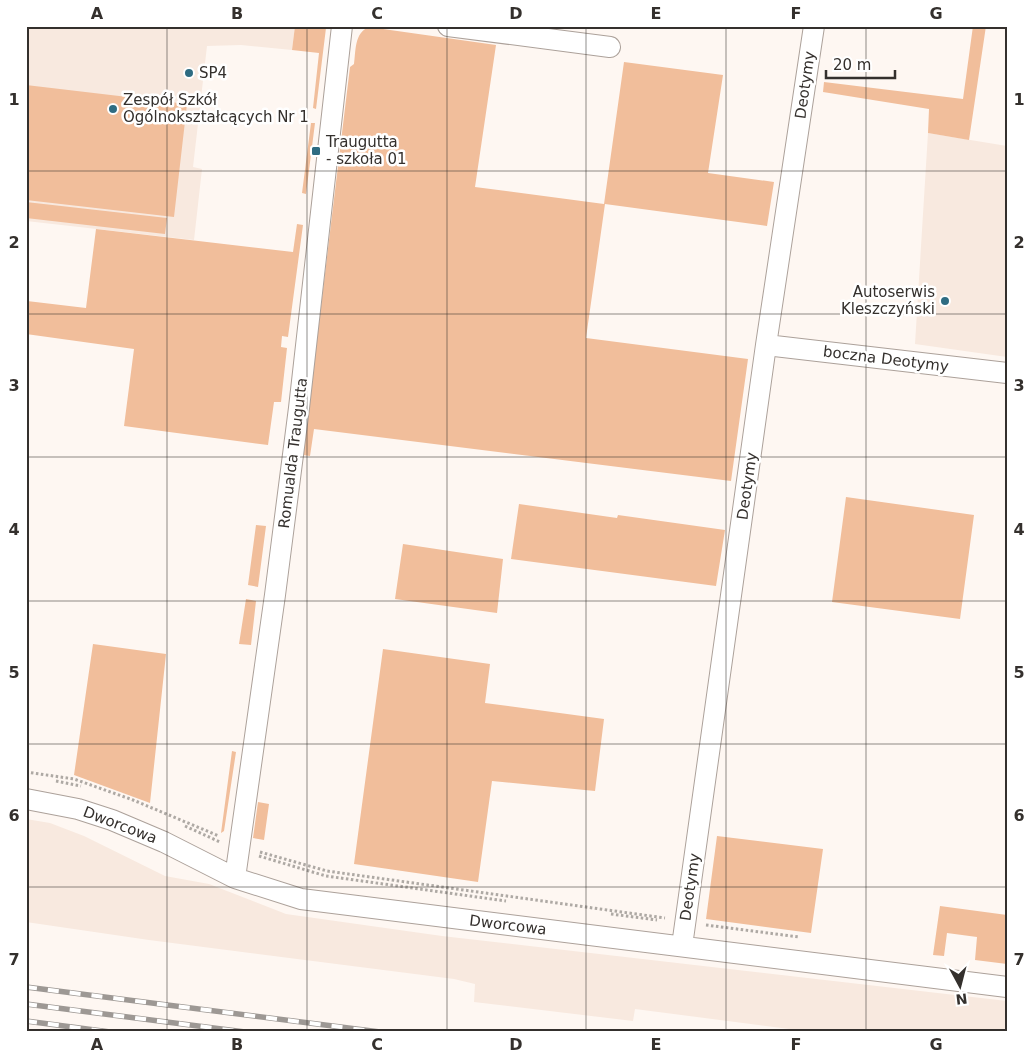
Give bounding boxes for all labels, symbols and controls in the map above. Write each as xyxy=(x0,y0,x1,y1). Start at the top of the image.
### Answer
text: A xyxy=(91,4,104,23)
text: B xyxy=(231,4,243,23)
text: C xyxy=(371,4,383,23)
text: D xyxy=(509,4,523,23)
text: E xyxy=(651,4,661,23)
text: F xyxy=(791,4,801,23)
text: G xyxy=(929,4,943,23)
scale bar xyxy=(826,48,894,80)
street label: Deotymy xyxy=(791,50,819,120)
text: 20 m xyxy=(833,56,871,74)
place label: SP4 xyxy=(199,64,227,82)
marker: SP4 xyxy=(183,67,195,79)
text: 1 xyxy=(8,90,20,109)
text: 1 xyxy=(1013,90,1025,109)
place label: Zespół Szkół Ogólnokształcących Nr 1 xyxy=(123,91,309,126)
marker: Zespół Szkół Ogólnokształcących Nr 1 xyxy=(107,103,119,115)
place label: Traugutta - szkoła 01 xyxy=(325,133,407,168)
marker: Traugutta - szkoła 01 xyxy=(310,145,322,157)
text: 2 xyxy=(8,233,20,252)
text: 2 xyxy=(1013,233,1025,252)
place label: Autoserwis Kleszczyński xyxy=(841,283,935,318)
marker: Autoserwis Kleszczyński xyxy=(939,295,951,307)
street label: boczna Deotymy xyxy=(822,342,950,376)
text: 3 xyxy=(8,376,20,395)
text: 3 xyxy=(1013,376,1025,395)
street label: Romualda Traugutta xyxy=(275,377,311,529)
street label: Deotymy xyxy=(733,451,761,521)
text: 4 xyxy=(8,520,20,539)
text: 4 xyxy=(1013,520,1025,539)
text: 5 xyxy=(8,663,20,682)
text: 5 xyxy=(1013,663,1025,682)
street label: Dworcowa xyxy=(80,803,160,847)
text: 6 xyxy=(8,806,20,825)
text: 6 xyxy=(1013,806,1025,825)
street label: Deotymy xyxy=(676,852,704,922)
street label: Dworcowa xyxy=(468,911,548,939)
text: 7 xyxy=(8,950,20,969)
text: 7 xyxy=(1013,950,1025,969)
north arrow xyxy=(936,960,986,1010)
text: N xyxy=(955,990,968,1008)
text: A xyxy=(91,1035,104,1054)
text: B xyxy=(231,1035,243,1054)
text: C xyxy=(371,1035,383,1054)
text: D xyxy=(509,1035,523,1054)
text: E xyxy=(651,1035,661,1054)
text: F xyxy=(791,1035,801,1054)
text: G xyxy=(929,1035,943,1054)

